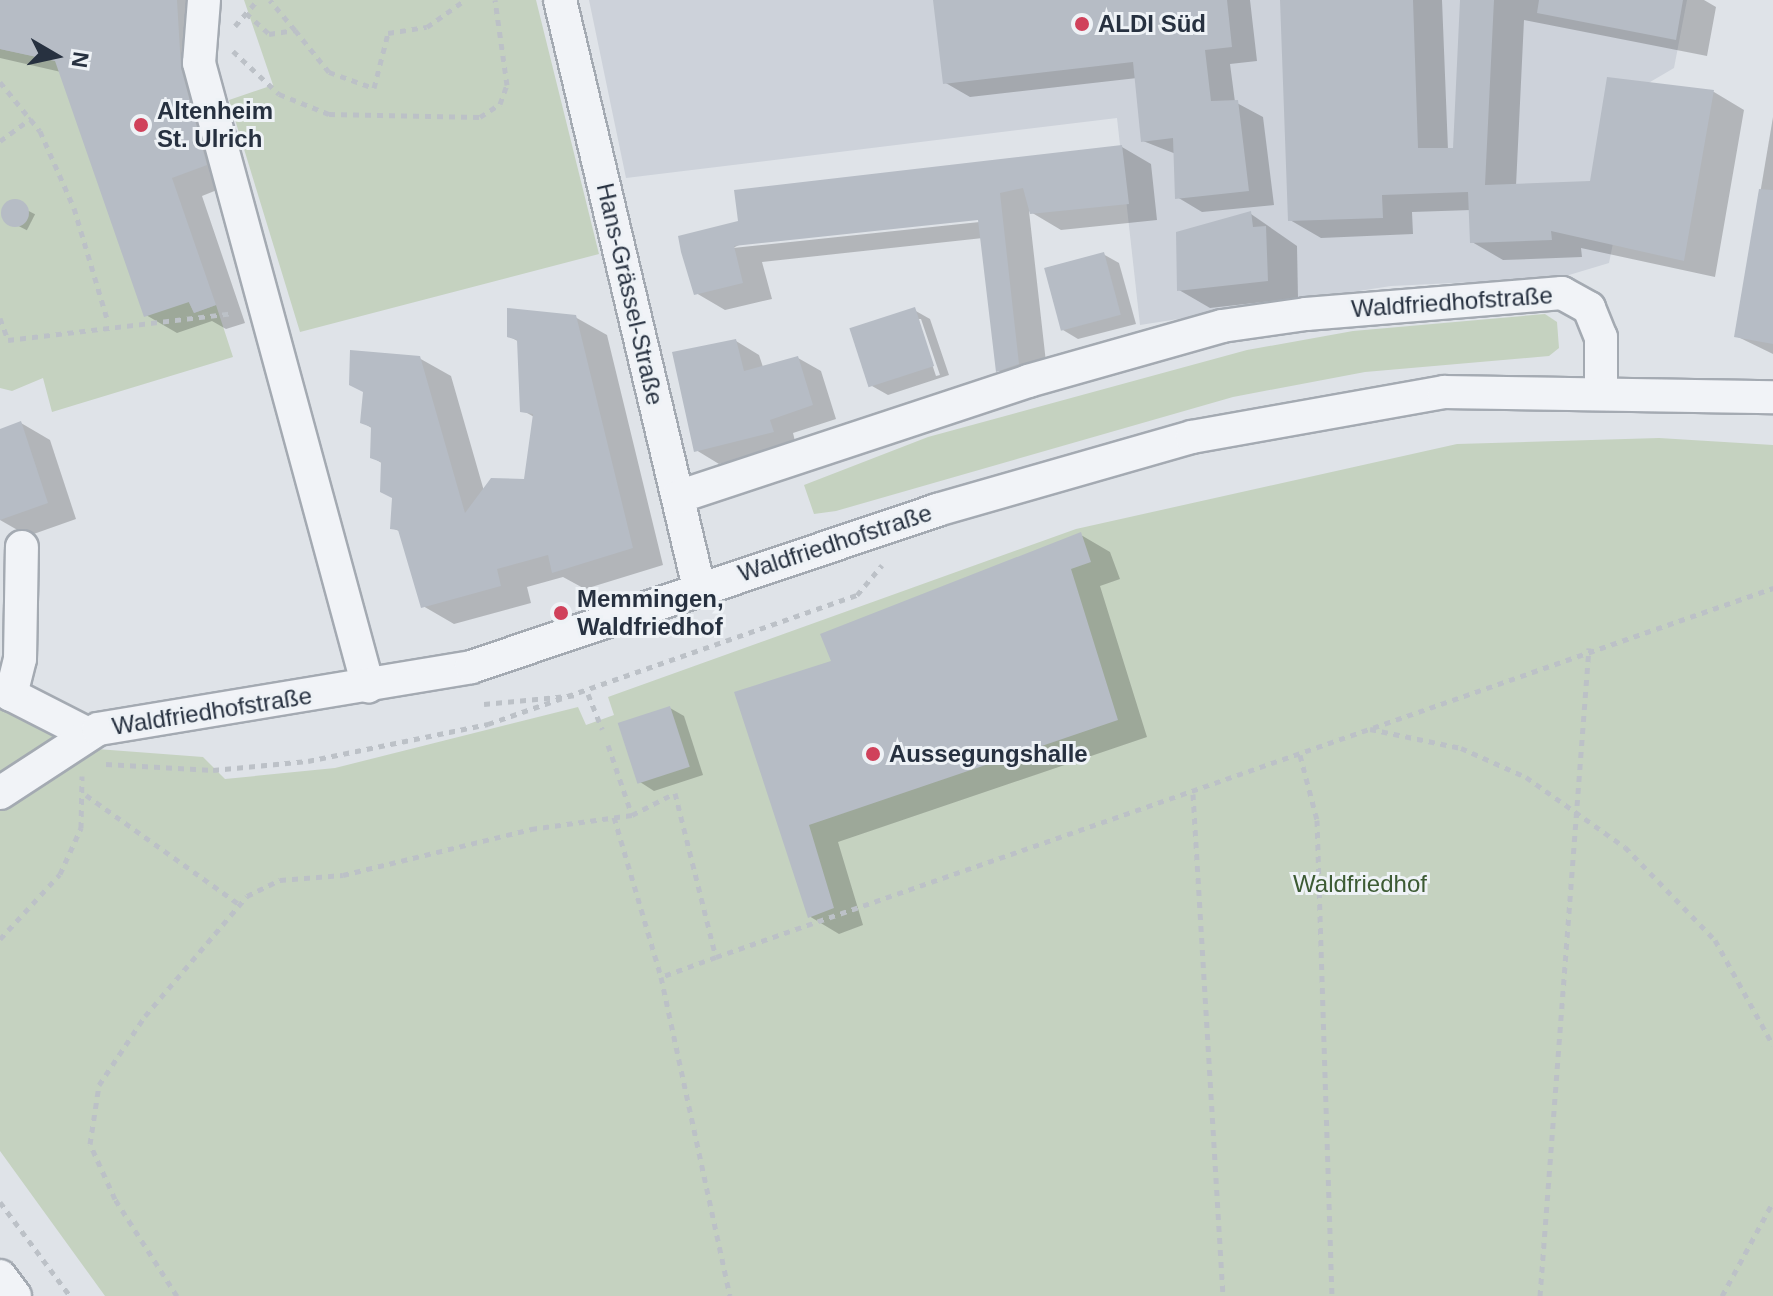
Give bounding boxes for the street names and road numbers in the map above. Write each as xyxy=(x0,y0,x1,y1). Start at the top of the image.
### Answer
street label: Hans-Grässel-Straße xyxy=(590,180,670,408)
street label: Waldfriedhofstraße xyxy=(1350,281,1554,323)
street label: Waldfriedhofstraße xyxy=(735,498,935,588)
street label: Waldfriedhofstraße xyxy=(110,681,314,741)

